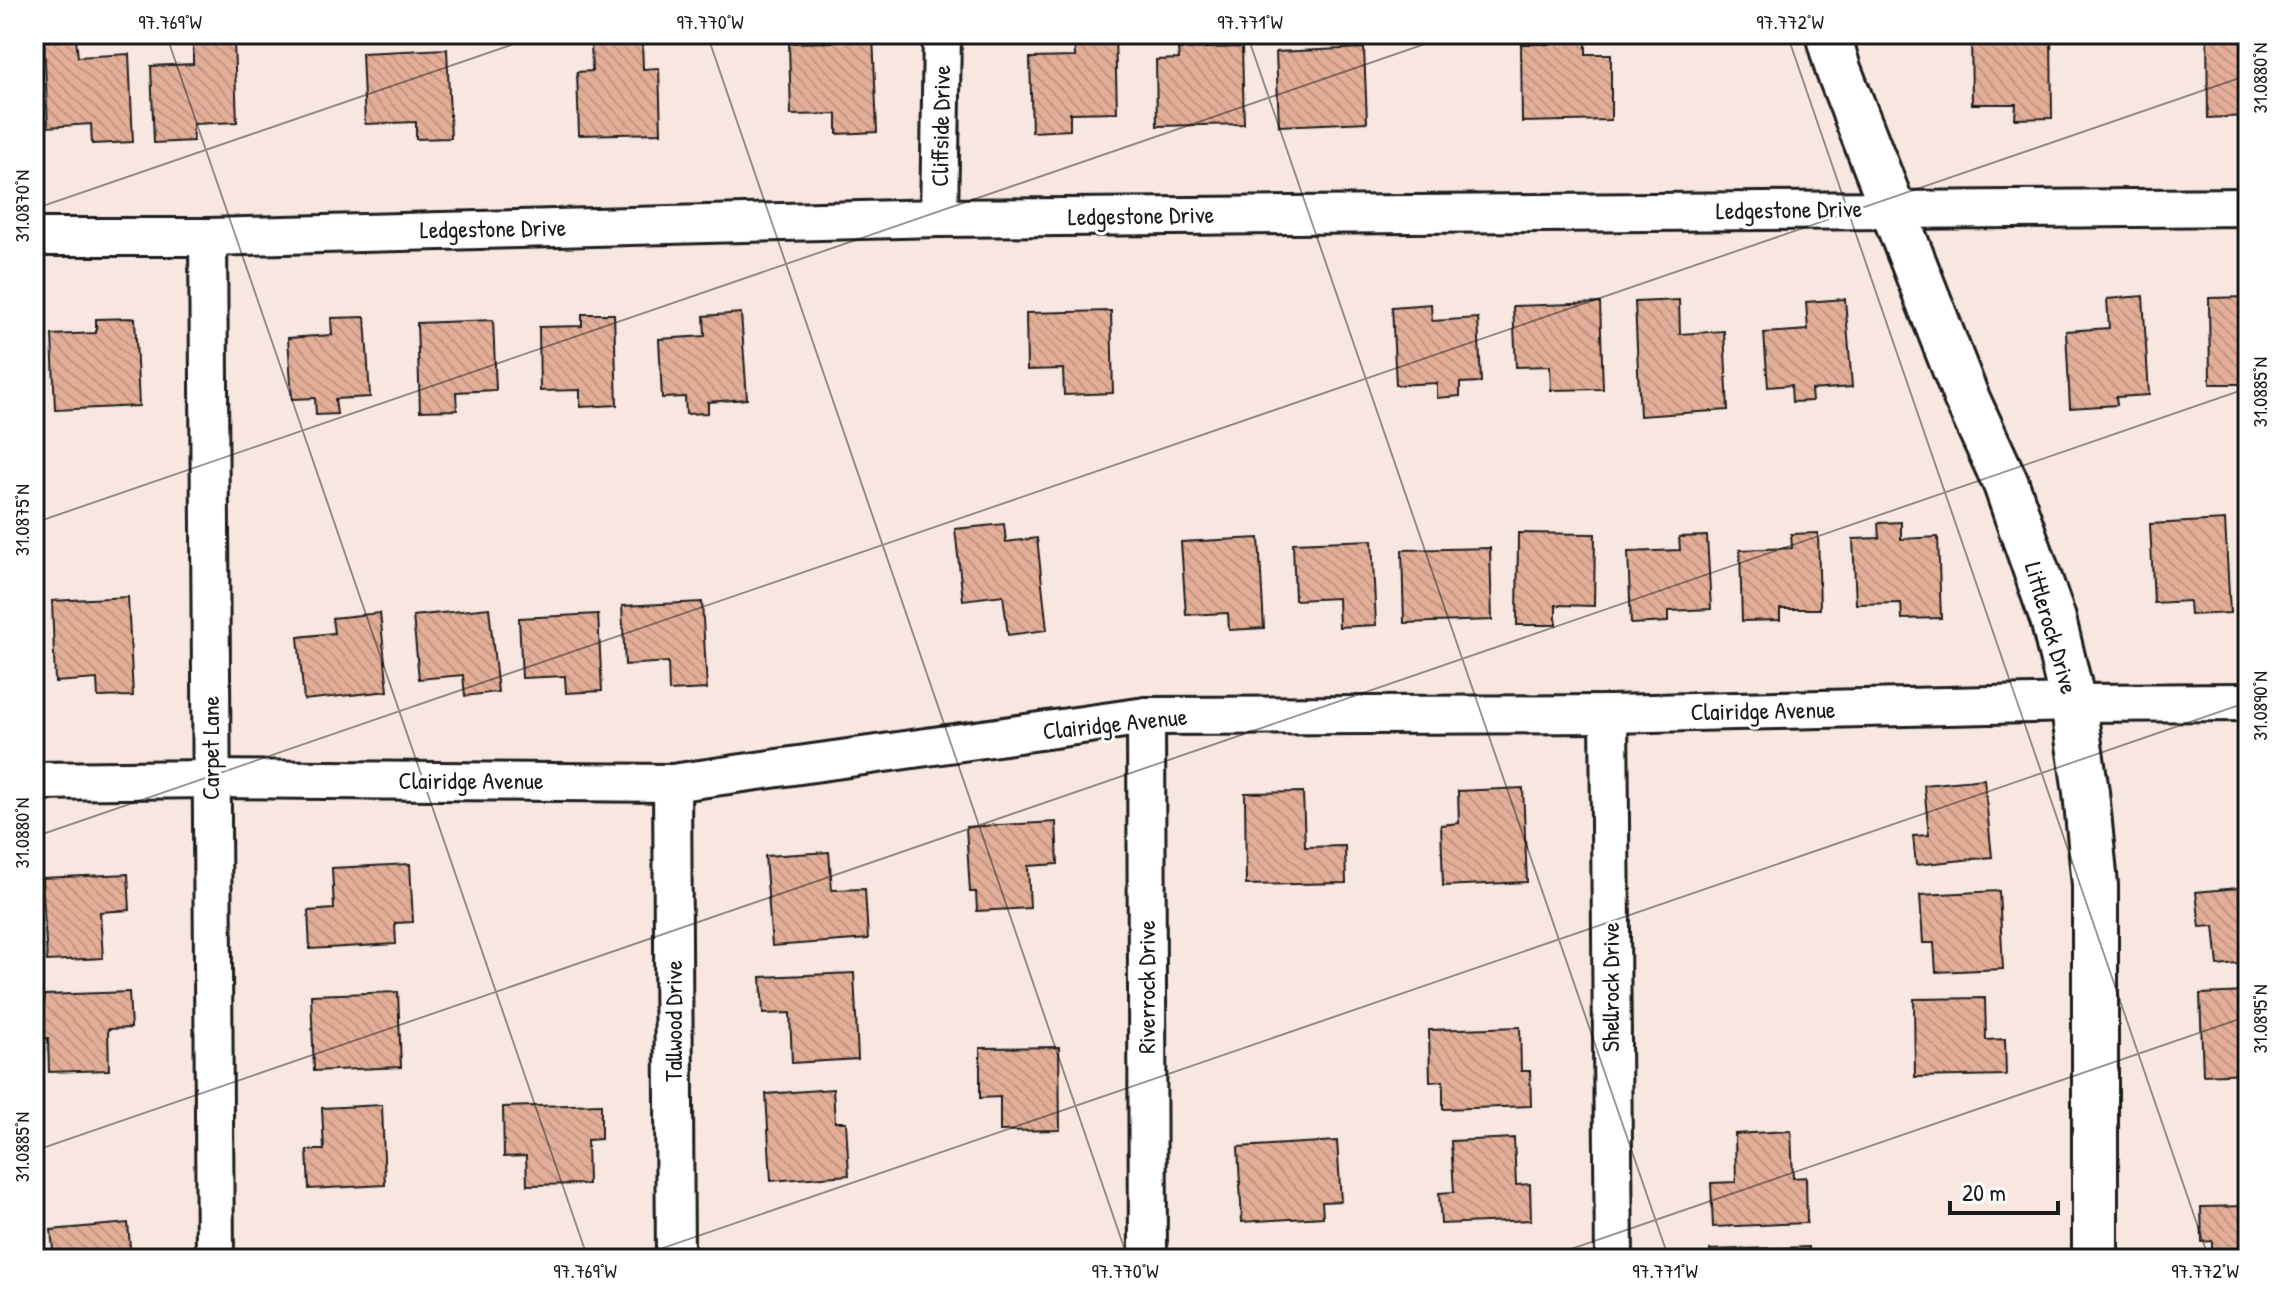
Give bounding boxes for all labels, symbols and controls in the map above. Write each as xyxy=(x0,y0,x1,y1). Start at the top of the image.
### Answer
text: 97.769°W xyxy=(138,8,203,35)
text: 97.770°W xyxy=(676,8,744,35)
text: 97.771°W xyxy=(1217,8,1283,35)
text: 97.772°W xyxy=(1756,8,1824,35)
text: 31.0880°N xyxy=(2246,42,2273,114)
street label: Cliffside Drive xyxy=(923,64,957,187)
text: 31.0870°N xyxy=(8,170,35,242)
street label: Ledgestone Drive xyxy=(1716,192,1863,226)
street label: Ledgestone Drive xyxy=(1068,198,1215,232)
street label: Ledgestone Drive xyxy=(420,211,567,245)
text: 31.0885°N xyxy=(2246,357,2273,427)
text: 31.0875°N xyxy=(8,484,35,556)
street label: Littlerock Drive xyxy=(2018,558,2086,698)
text: 31.0890°N xyxy=(2246,671,2273,741)
street label: Clairidge Avenue xyxy=(1690,693,1836,727)
street label: Carpet Lane xyxy=(194,695,226,800)
street label: Clairidge Avenue xyxy=(1041,699,1189,746)
street label: Clairidge Avenue xyxy=(399,764,544,796)
text: 31.0880°N xyxy=(8,797,35,869)
street label: Riverrock Drive xyxy=(1130,920,1162,1054)
street label: Shellrock Drive xyxy=(1594,922,1626,1052)
street label: Tallwood Drive xyxy=(657,960,689,1082)
text: 31.0895°N xyxy=(2246,984,2273,1054)
text: 31.0885°N xyxy=(8,1112,35,1182)
scale bar xyxy=(1950,1165,2058,1215)
text: 20 m xyxy=(1962,1176,2006,1208)
text: 97.769°W xyxy=(553,1257,618,1284)
text: 97.770°W xyxy=(1091,1257,1159,1284)
text: 97.771°W xyxy=(1632,1257,1698,1284)
text: 97.772°W xyxy=(2171,1257,2239,1284)

